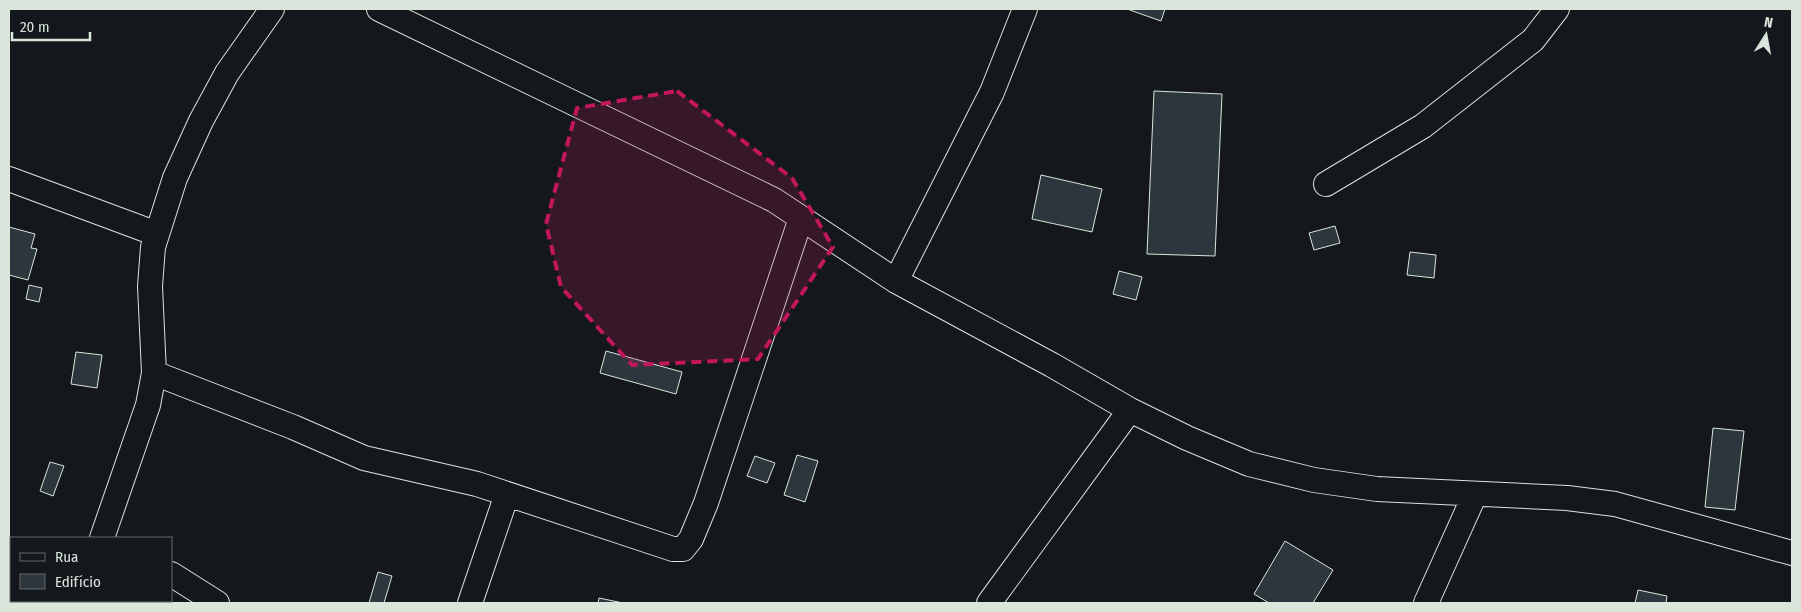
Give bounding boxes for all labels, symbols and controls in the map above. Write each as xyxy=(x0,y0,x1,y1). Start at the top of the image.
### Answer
scale bar xyxy=(12,10,90,42)
north arrow xyxy=(1741,10,1791,60)
text: N xyxy=(1763,14,1774,32)
text: 20 m xyxy=(20,18,50,36)
legend xyxy=(10,537,172,602)
text: Rua xyxy=(55,548,78,566)
text: Edifício xyxy=(55,573,101,591)

